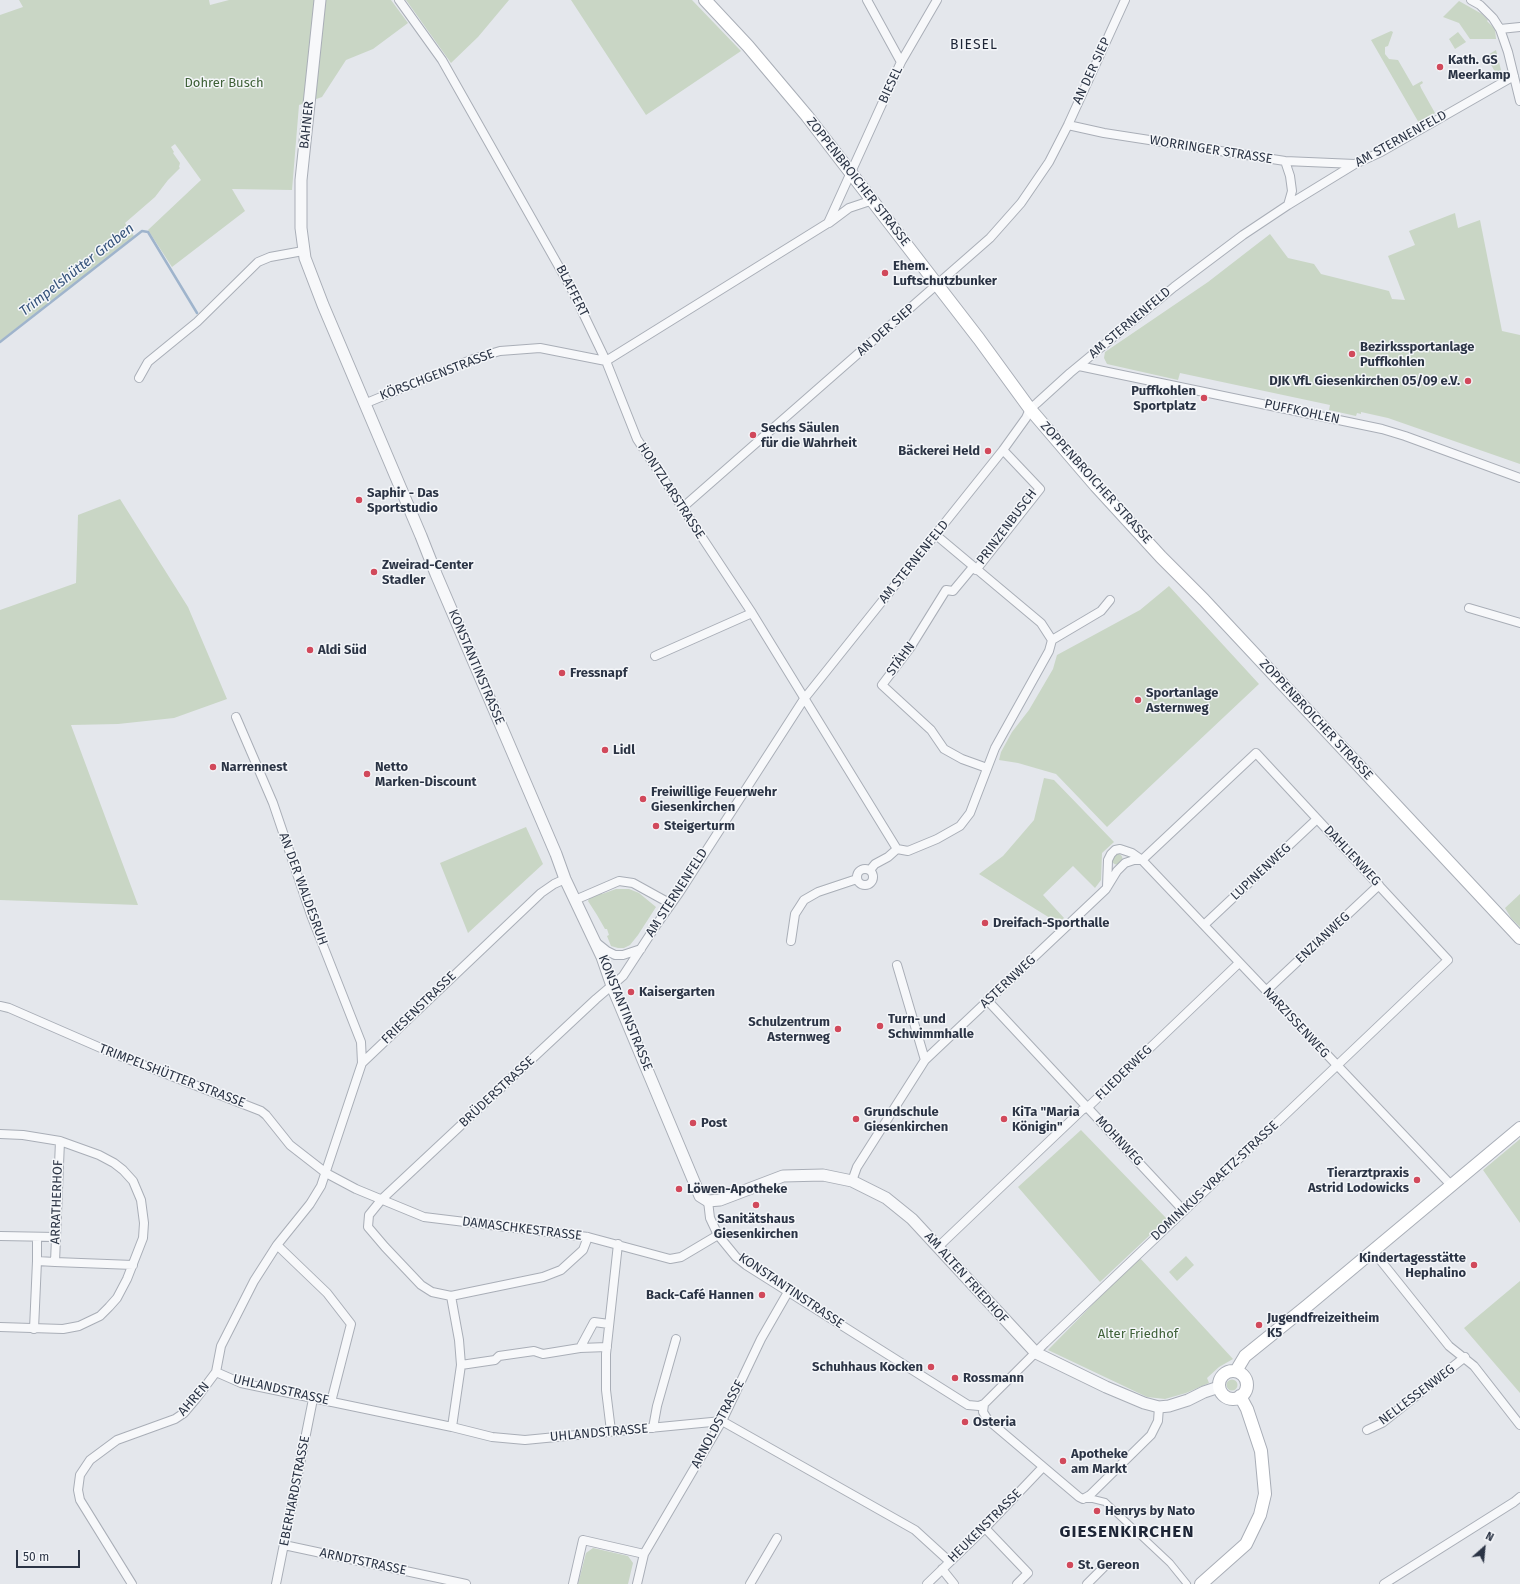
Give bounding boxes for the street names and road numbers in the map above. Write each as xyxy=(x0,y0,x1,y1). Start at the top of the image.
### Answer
street label: AN DER SIEP xyxy=(1070,35,1114,107)
street label: BIESEL xyxy=(876,64,906,106)
street label: BAHNER xyxy=(297,100,317,150)
street label: AM STERNENFELD xyxy=(1353,107,1449,171)
street label: ZOPPENBROICHER STRASSE xyxy=(803,115,913,249)
street label: WORRINGER STRASSE xyxy=(1148,133,1274,167)
street label: BLAFFERT xyxy=(552,263,592,319)
street label: AM STERNENFELD xyxy=(1086,284,1174,362)
street label: AN DER SIEP xyxy=(854,301,918,359)
street label: KÖRSCHGENSTRASSE xyxy=(378,346,496,404)
street label: PUFFKOHLEN xyxy=(1263,396,1341,428)
street label: ZOPPENBROICHER STRASSE xyxy=(1037,419,1155,547)
street label: HONTZLARSTRASSE xyxy=(634,440,708,542)
street label: PRINZENBUSCH xyxy=(974,486,1040,568)
street label: AM STERNENFELD xyxy=(876,517,952,607)
street label: KONSTANTINSTRASSE xyxy=(445,607,507,727)
street label: STÄHN xyxy=(884,639,918,679)
street label: ZOPPENBROICHER STRASSE xyxy=(1256,657,1376,783)
street label: DAHLIENWEG xyxy=(1320,823,1384,889)
street label: AN DER WALDESRUH xyxy=(275,831,331,947)
street label: LUPINENWEG xyxy=(1228,840,1294,904)
street label: AM STERNENFELD xyxy=(643,846,711,940)
street label: ENZIANWEG xyxy=(1293,909,1353,967)
street label: ASTERNWEG xyxy=(977,952,1039,1012)
street label: KONSTANTINSTRASSE xyxy=(595,953,655,1073)
street label: FRIESENSTRASSE xyxy=(378,968,460,1048)
street label: NARZISSENWEG xyxy=(1259,985,1333,1061)
street label: TRIMPELSHÜTTER STRASSE xyxy=(97,1041,247,1111)
street label: FLIEDERWEG xyxy=(1092,1042,1156,1104)
street label: BRÜDERSTRASSE xyxy=(456,1053,538,1131)
street label: MOHNWEG xyxy=(1092,1113,1146,1169)
street label: DOMINIKUS-VRAETZ-STRASSE xyxy=(1148,1118,1282,1244)
street label: ARRATHERHOF xyxy=(48,1159,66,1245)
street label: DAMASCHKESTRASSE xyxy=(461,1214,583,1244)
street label: AM ALTEN FRIEDHOF xyxy=(921,1229,1011,1327)
street label: KONSTANTINSTRASSE xyxy=(735,1250,847,1332)
street label: NELLESSENWEG xyxy=(1376,1361,1458,1429)
street label: UHLANDSTRASSE xyxy=(231,1371,331,1409)
street label: ARNOLDSTRASSE xyxy=(688,1377,748,1471)
street label: AHREN xyxy=(175,1379,213,1419)
street label: UHLANDSTRASSE xyxy=(549,1421,649,1445)
street label: EBERHARDSTRASSE xyxy=(277,1435,313,1547)
street label: HEUKENSTRASSE xyxy=(945,1486,1025,1566)
street label: ARNDTSTRASSE xyxy=(318,1545,408,1579)

